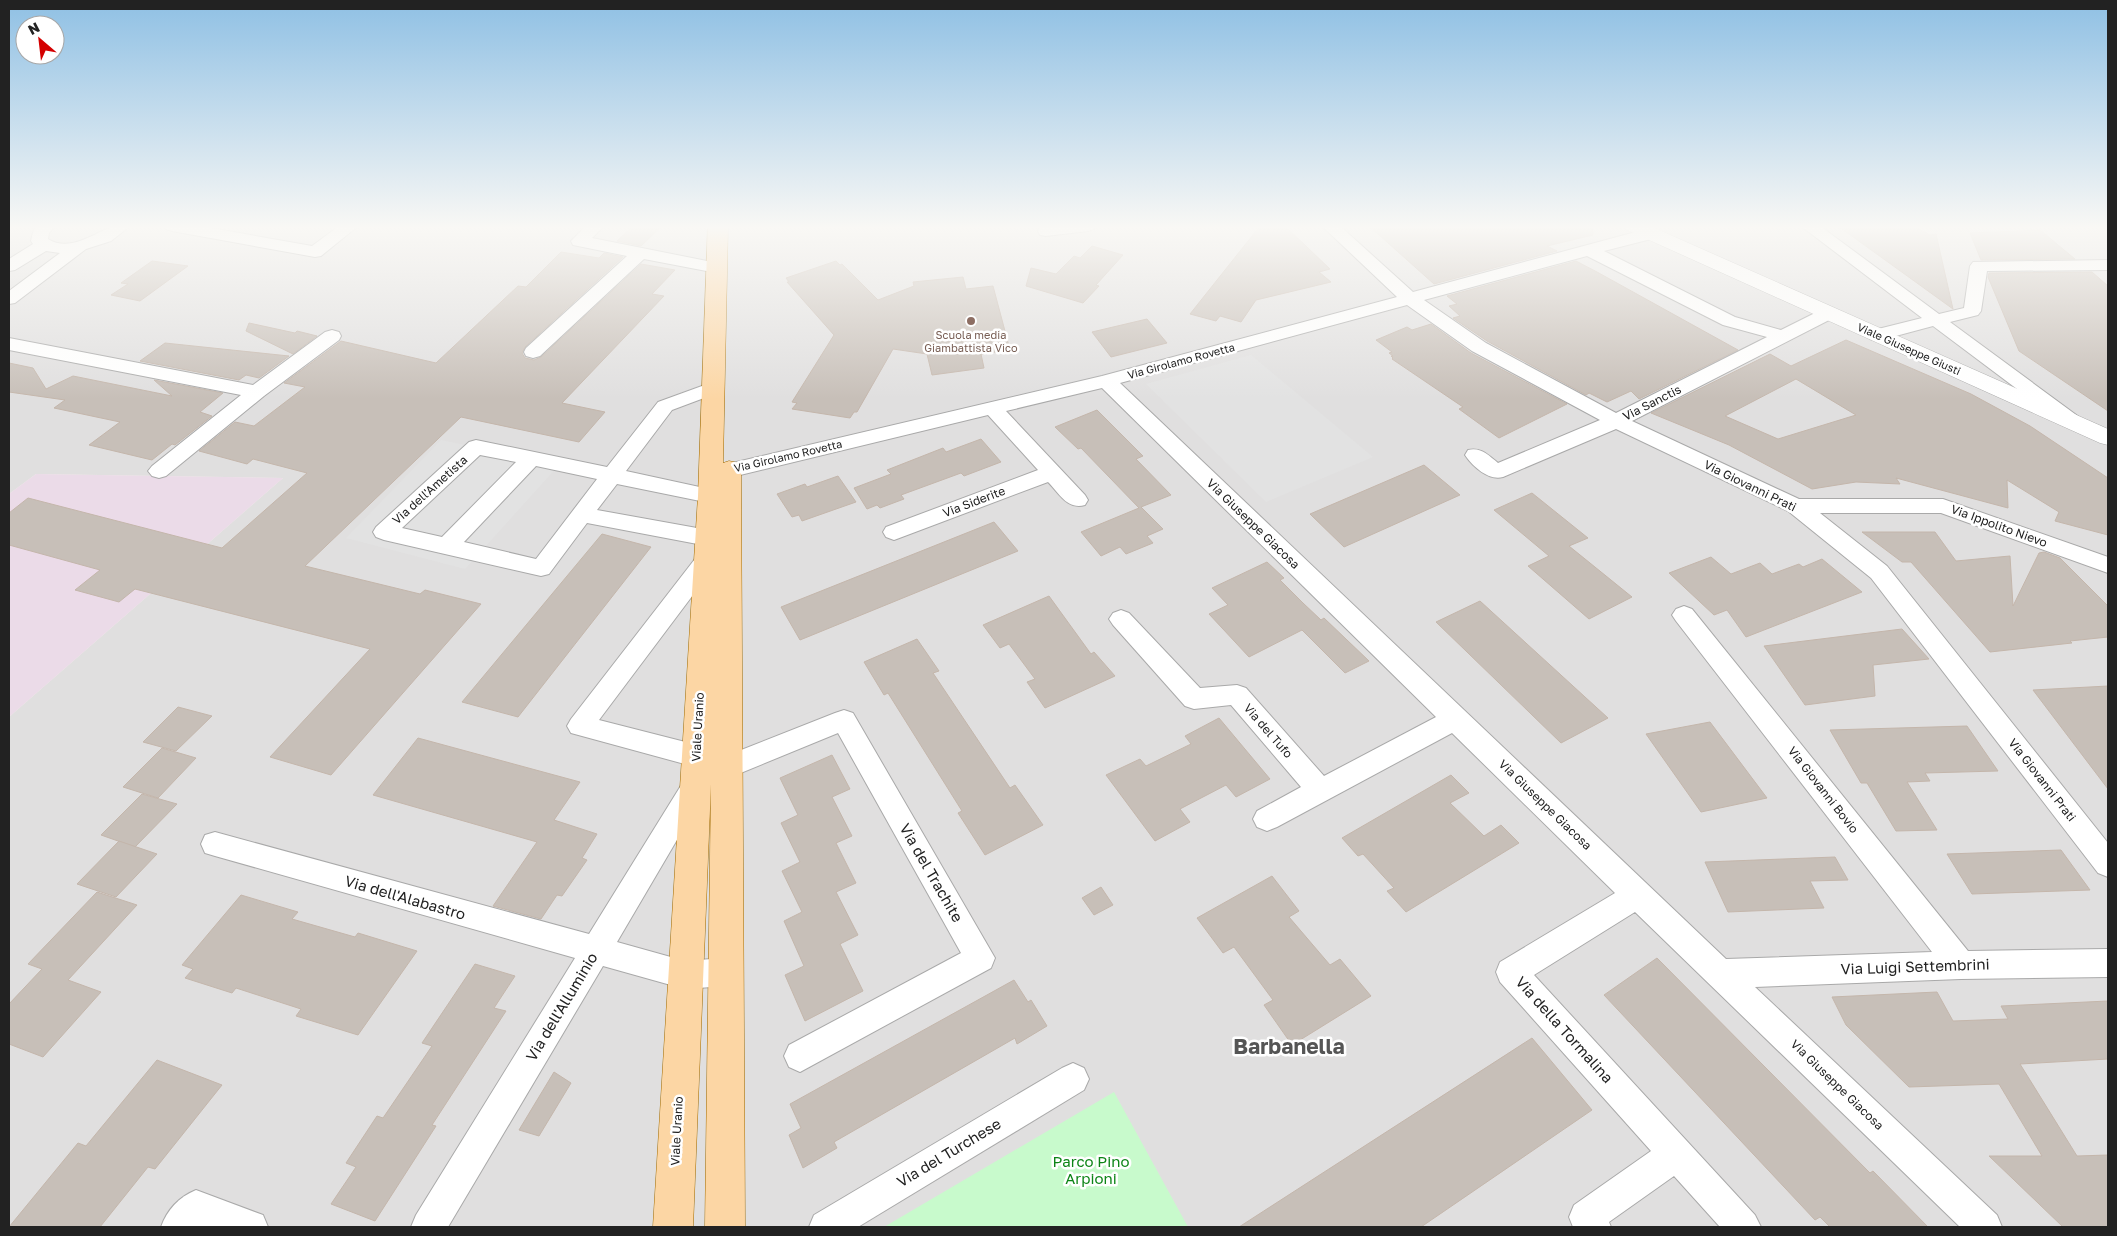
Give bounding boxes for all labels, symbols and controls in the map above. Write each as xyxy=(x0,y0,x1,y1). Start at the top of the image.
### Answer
north arrow xyxy=(15,15,65,65)
text: N xyxy=(25,18,42,38)
marker: Scuola media Giambattista Vico xyxy=(965,315,977,327)
street label: Viale Giuseppe Giusti xyxy=(1855,320,1963,377)
place label: Scuola media Giambattista Vico xyxy=(924,328,1018,354)
street label: Via Girolamo Rovetta xyxy=(1126,340,1236,381)
street label: Via Sanctis xyxy=(1620,381,1684,424)
street label: Via Girolamo Rovetta xyxy=(733,437,843,474)
street label: Via dell'Ametista xyxy=(389,452,470,527)
street label: Via Giovanni Prati xyxy=(1702,457,1799,514)
street label: Via Giuseppe Giacosa xyxy=(1204,475,1303,572)
street label: Via Siderite xyxy=(940,483,1007,520)
street label: Via Ippolito Nievo xyxy=(1949,501,2049,550)
street label: Viale Uranio xyxy=(688,692,707,762)
street label: Via del Tufo xyxy=(1241,700,1296,761)
street label: Via Giovanni Prati xyxy=(2005,735,2079,824)
street label: Via Giovanni Bovio xyxy=(1785,743,1862,836)
street label: Via Giuseppe Giacosa xyxy=(1496,756,1595,853)
street label: Via del Trachite xyxy=(896,820,968,925)
street label: Via dell'Alabastro xyxy=(343,871,468,923)
street label: Via dell'Alluminio xyxy=(522,949,601,1064)
street label: Via Luigi Settembrini xyxy=(1840,954,1990,978)
street label: Via della Tormalina xyxy=(1512,972,1617,1086)
district label: Barbanella xyxy=(1233,1033,1345,1059)
street label: Via Giuseppe Giacosa xyxy=(1788,1036,1887,1133)
street label: Viale Uranio xyxy=(667,1096,686,1166)
street label: Via del Turchese xyxy=(893,1114,1004,1190)
park label: Parco Pino Arpioni xyxy=(1053,1152,1129,1187)

